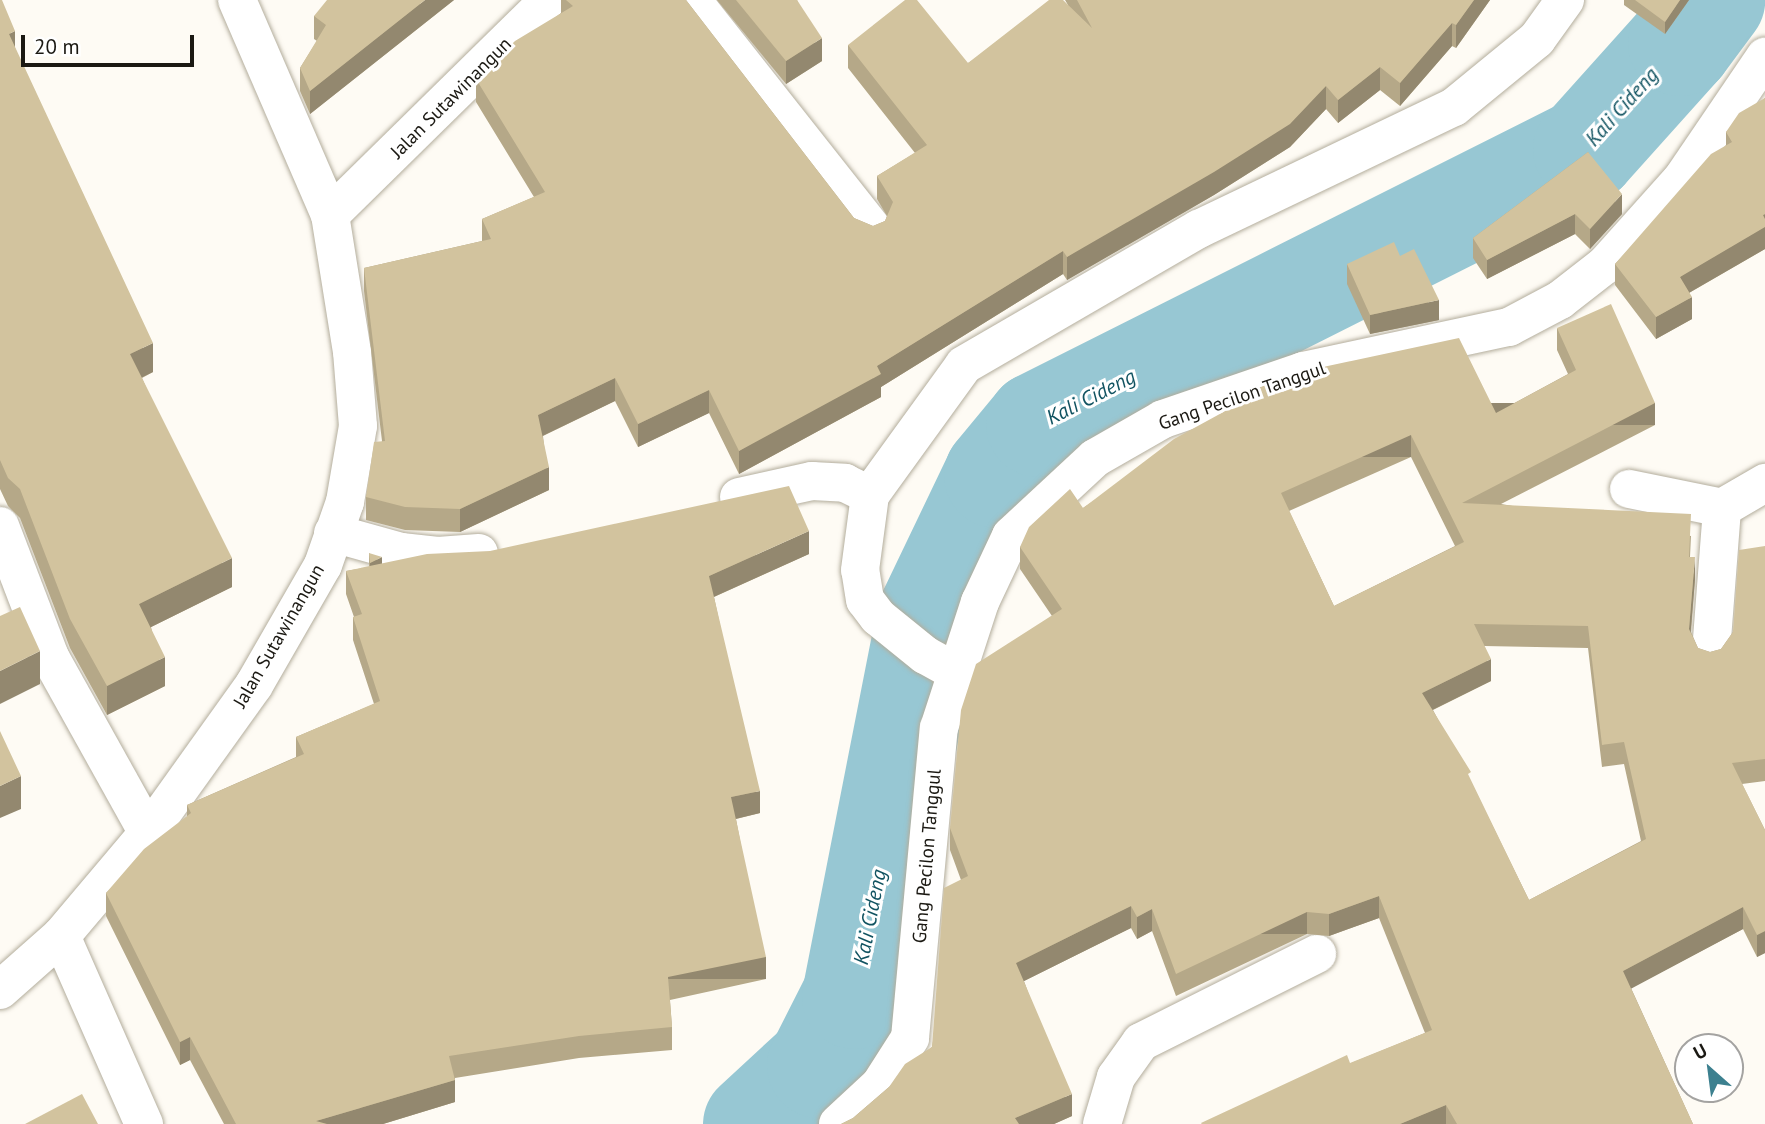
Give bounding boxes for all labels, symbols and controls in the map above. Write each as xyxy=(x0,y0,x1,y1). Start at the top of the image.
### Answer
scale bar xyxy=(24,21,198,65)
text: 20 m xyxy=(34,33,80,60)
street label: Jalan Sutawinangun xyxy=(386,33,516,163)
water label: Kali Cideng xyxy=(1580,63,1664,151)
street label: Gang Pecilon Tanggul xyxy=(1155,357,1329,435)
water label: Kali Cideng xyxy=(1042,364,1140,430)
street label: Jalan Sutawinangun xyxy=(229,560,329,712)
street label: Gang Pecilon Tanggul xyxy=(908,768,946,944)
water label: Kali Cideng xyxy=(848,867,892,967)
north arrow xyxy=(1674,1033,1744,1103)
text: U xyxy=(1689,1038,1711,1065)

